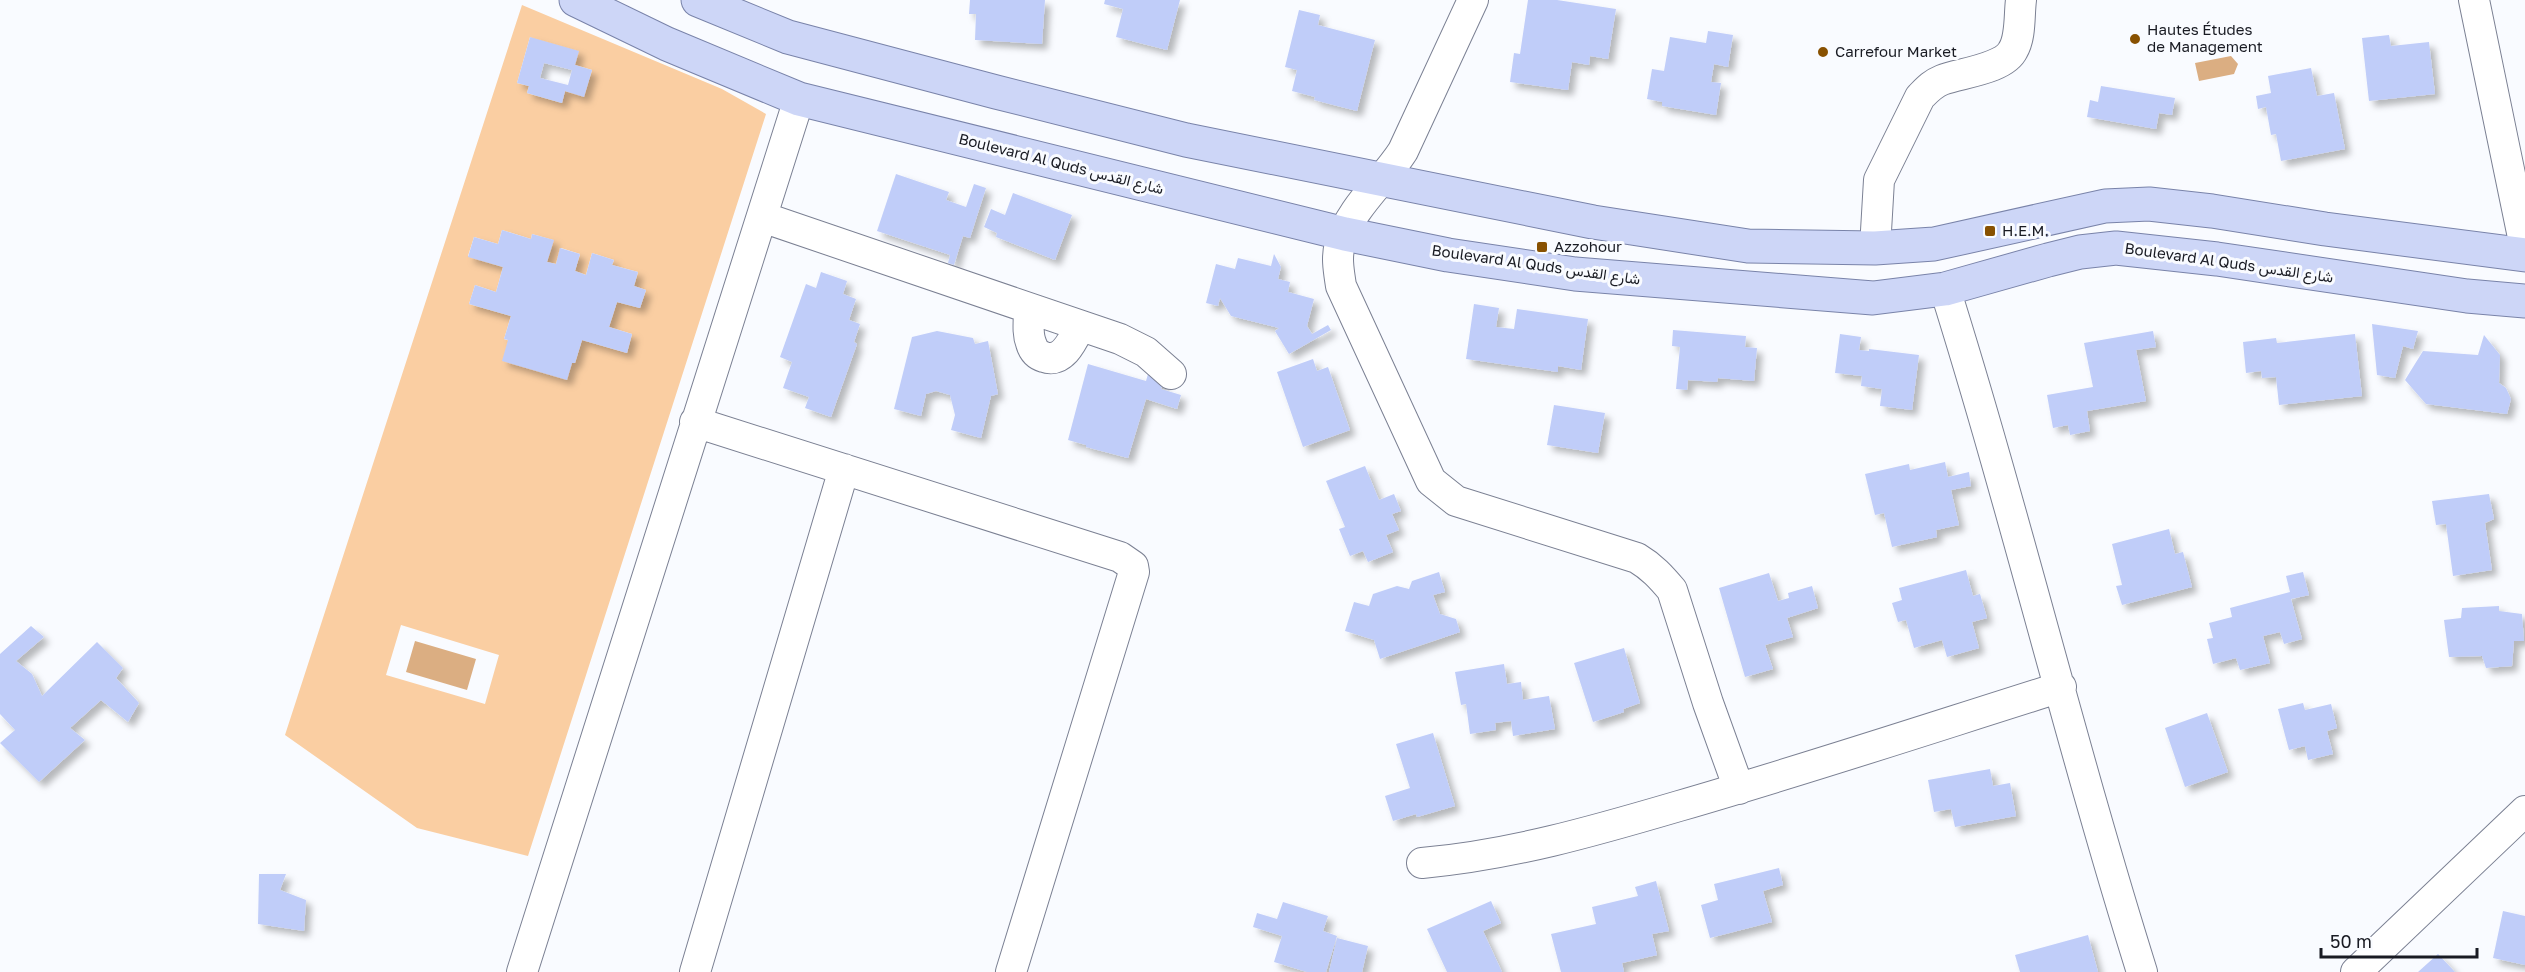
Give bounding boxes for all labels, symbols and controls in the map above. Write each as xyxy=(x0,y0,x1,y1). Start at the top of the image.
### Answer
place label: Hautes Études de Management xyxy=(2147,20,2263,55)
marker: Hautes Études de Management xyxy=(2128,32,2142,46)
place label: Carrefour Market xyxy=(1835,42,1957,60)
marker: Carrefour Market xyxy=(1816,45,1830,59)
street label: Boulevard Al Quds شارع القدس xyxy=(956,129,1166,200)
place label: H.E.M. xyxy=(2002,221,2049,239)
marker: H.E.M. xyxy=(1983,224,1997,238)
place label: Azzohour xyxy=(1554,237,1622,255)
street label: Boulevard Al Quds شارع القدس xyxy=(2123,238,2335,289)
street label: Boulevard Al Quds شارع القدس xyxy=(1430,240,1642,291)
marker: Azzohour xyxy=(1535,240,1549,254)
scale bar xyxy=(2321,921,2477,959)
text: 50 m xyxy=(2330,930,2372,952)

